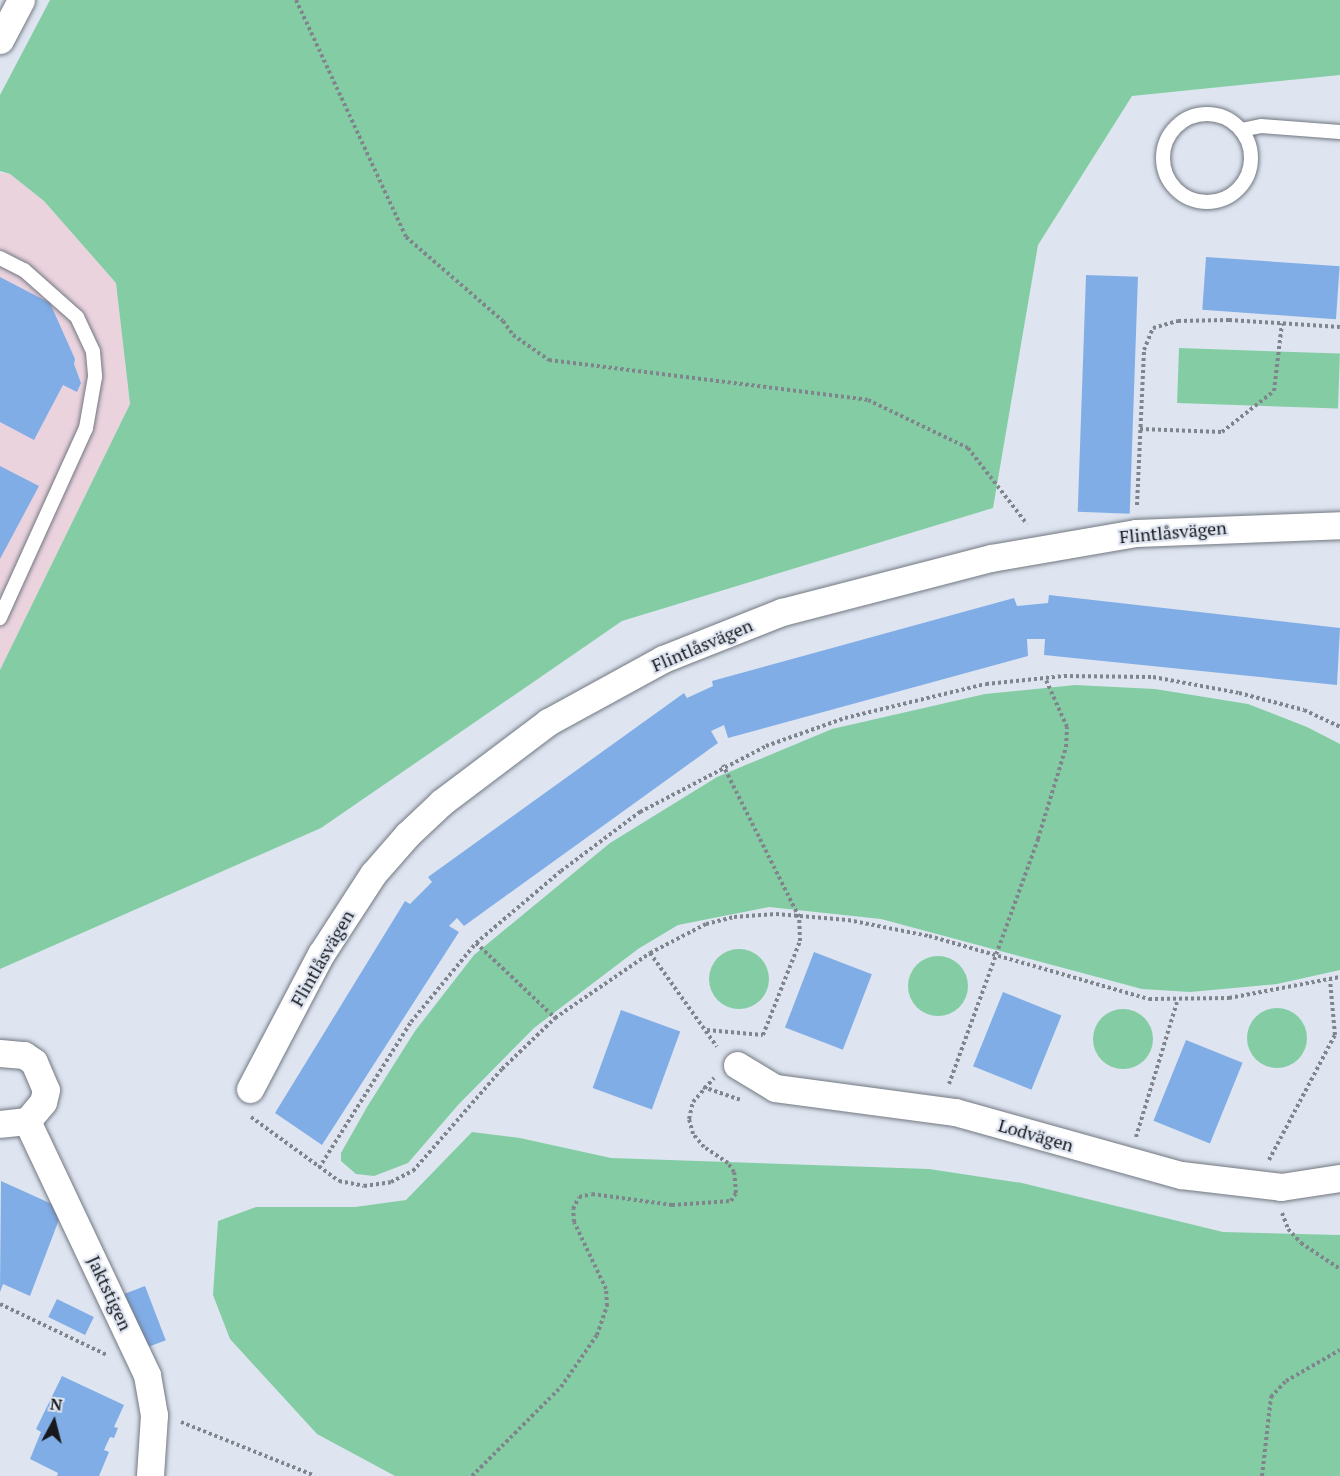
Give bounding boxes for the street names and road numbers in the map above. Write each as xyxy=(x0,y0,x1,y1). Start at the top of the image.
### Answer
street label: Flintlåsvägen xyxy=(1118,517,1228,547)
street label: Flintlåsvägen xyxy=(648,614,756,676)
street label: Flintlåsvägen xyxy=(286,906,358,1010)
street label: Lodvägen xyxy=(996,1114,1076,1156)
street label: Jaktstigen xyxy=(83,1252,137,1334)

